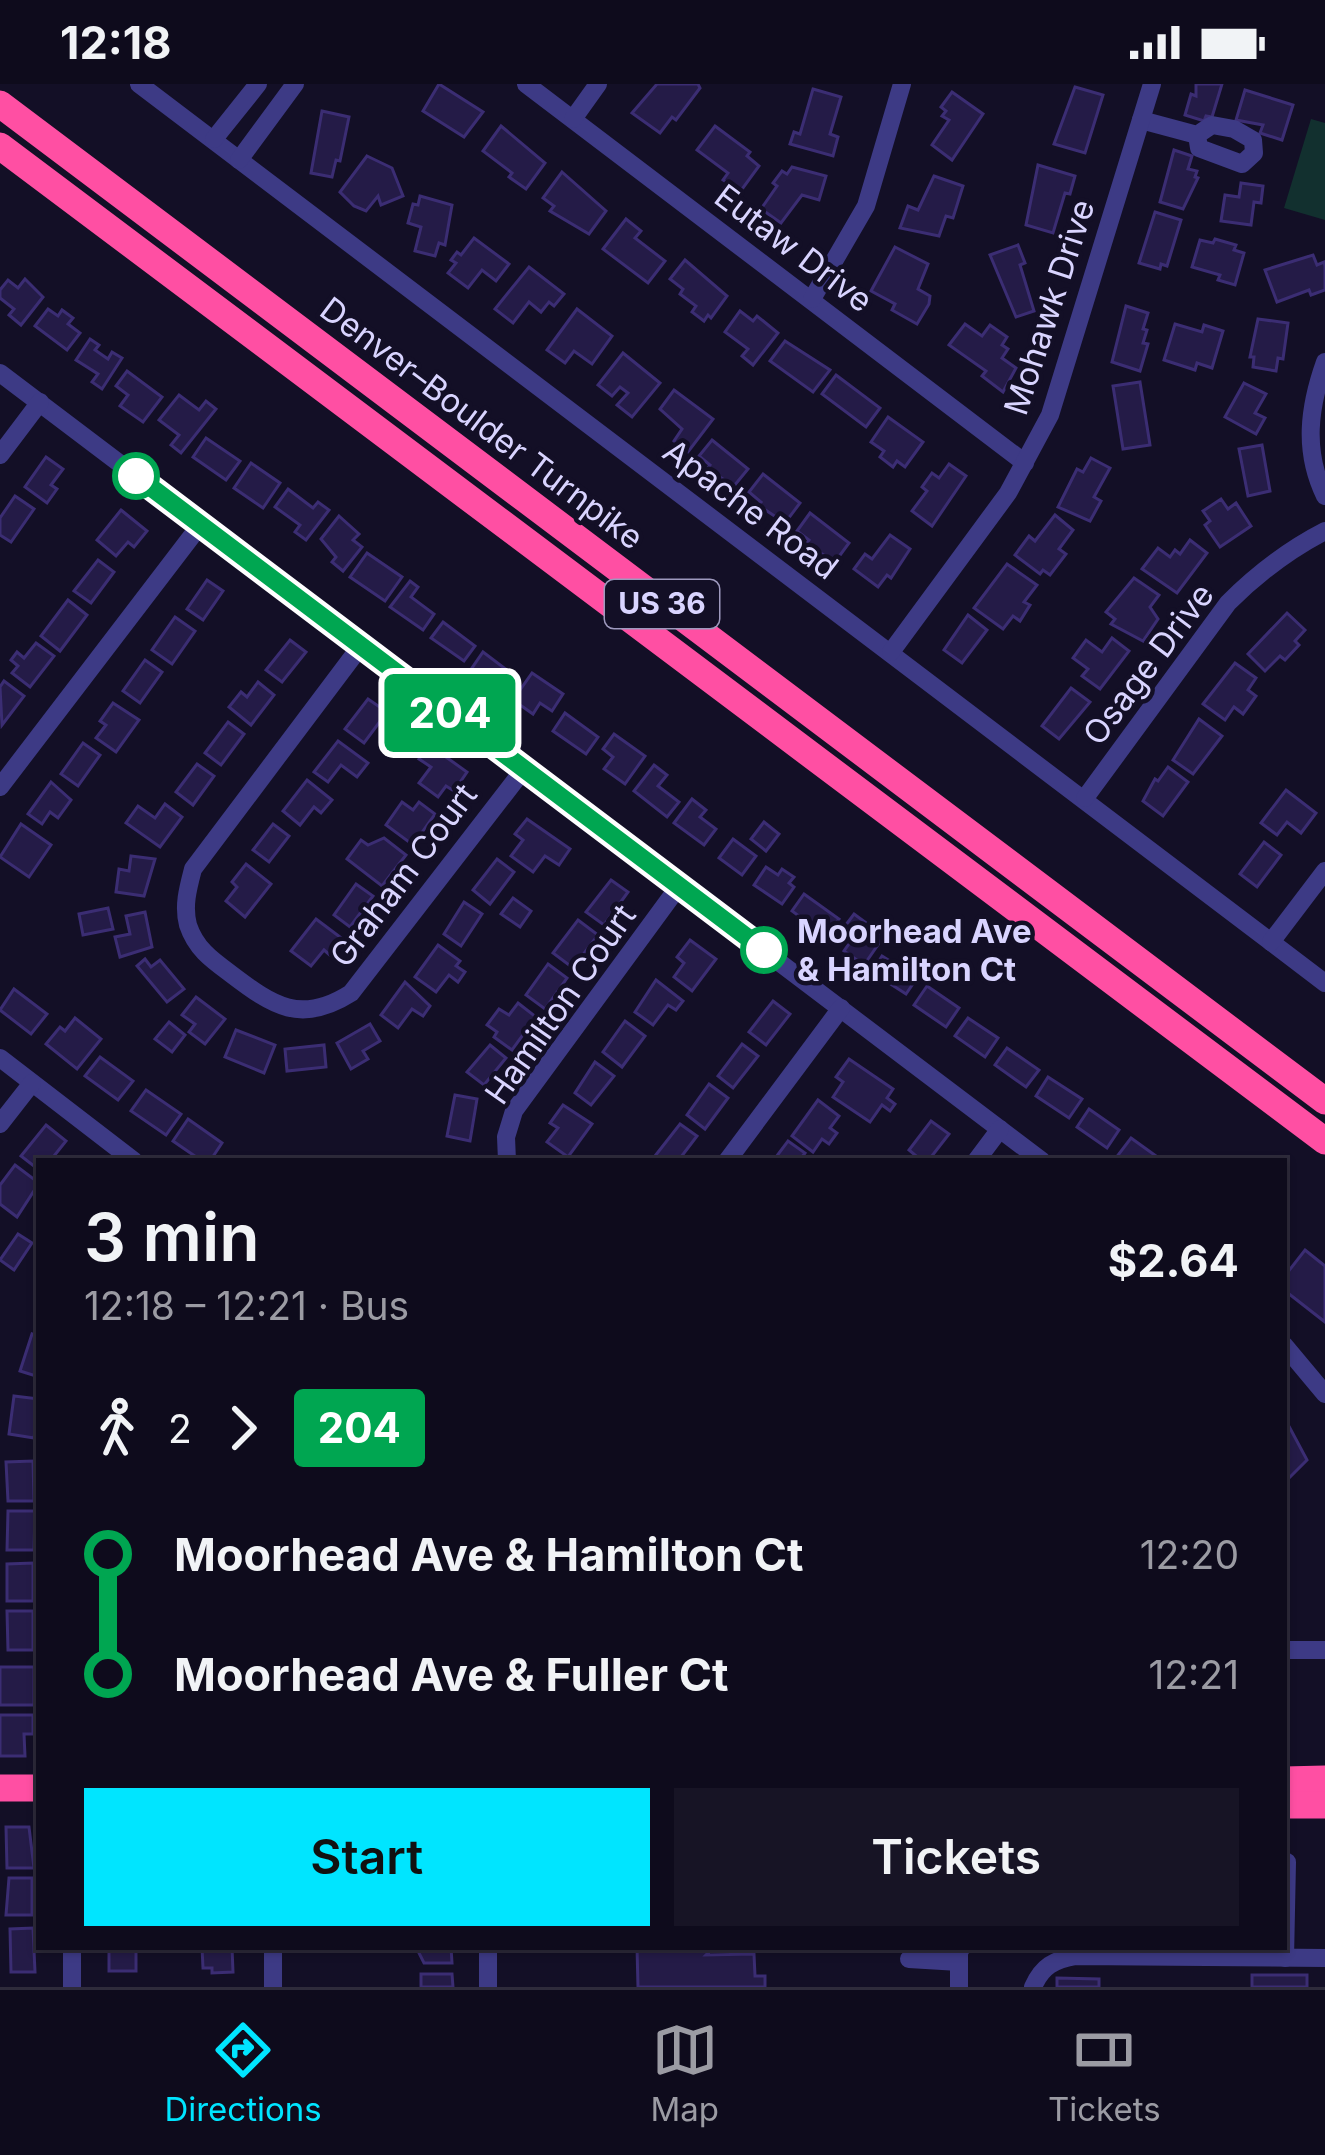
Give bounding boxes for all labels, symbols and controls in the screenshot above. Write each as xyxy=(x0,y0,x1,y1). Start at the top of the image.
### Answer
text: 12:18 xyxy=(60,15,171,70)
street label: Eutaw Drive xyxy=(707,176,881,320)
street label: Mohawk Drive xyxy=(995,194,1103,420)
street label: Denver–Boulder Turnpike xyxy=(313,289,651,557)
street label: Apache Road xyxy=(656,430,846,588)
unlabelled marker xyxy=(114,454,158,498)
street label: Osage Drive xyxy=(1074,575,1222,753)
road number: US 36 xyxy=(605,580,719,628)
line badge: 204 xyxy=(381,674,519,752)
text: 204 xyxy=(408,687,492,738)
street label: Graham Court xyxy=(321,775,485,974)
street label: Hamilton Court xyxy=(476,896,644,1112)
place label: Moorhead Ave & Hamilton Ct xyxy=(797,911,1032,989)
marker: Moorhead Ave & Hamilton Ct xyxy=(742,928,786,972)
text: 3 min xyxy=(84,1197,260,1277)
text: $2.64 xyxy=(1108,1233,1239,1288)
text: 12:18 – 12:21 · Bus xyxy=(84,1282,409,1329)
icon: walk xyxy=(84,1395,150,1461)
icon: forward xyxy=(210,1395,276,1461)
text: 204 xyxy=(318,1402,401,1453)
text: 2 xyxy=(168,1405,192,1452)
text: Moorhead Ave & Hamilton Ct xyxy=(174,1527,804,1582)
text: 12:20 xyxy=(1140,1531,1239,1578)
text: Moorhead Ave & Fuller Ct xyxy=(174,1647,728,1702)
text: 12:21 xyxy=(1148,1651,1239,1698)
button: Start xyxy=(84,1788,650,1926)
button: Tickets xyxy=(674,1788,1239,1926)
tab: Directions xyxy=(164,2017,322,2129)
tab: Map xyxy=(651,2017,719,2129)
tab: Tickets xyxy=(1048,2017,1161,2129)

